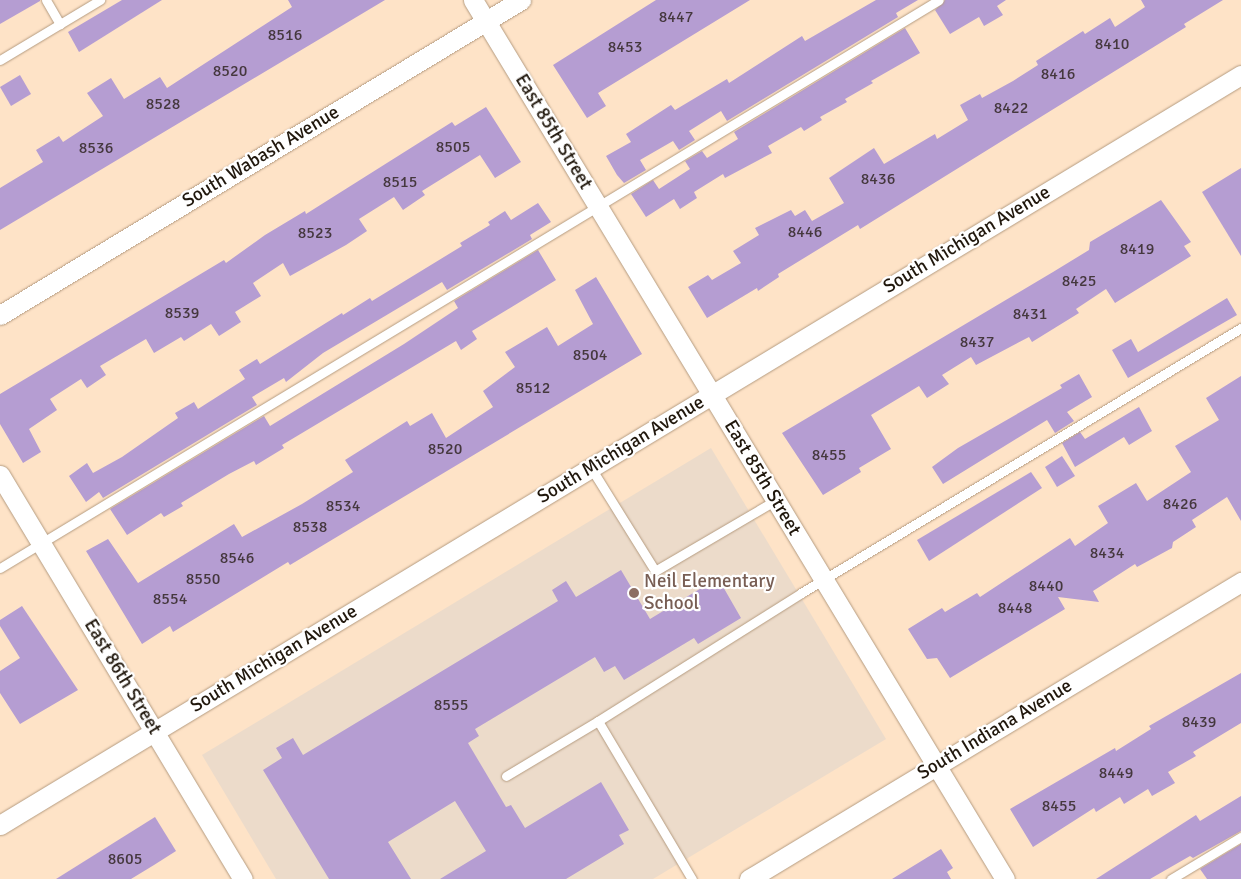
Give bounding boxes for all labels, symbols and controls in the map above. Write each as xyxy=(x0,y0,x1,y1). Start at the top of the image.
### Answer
house number: 8447 xyxy=(659,7,693,27)
house number: 8516 xyxy=(268,25,302,45)
house number: 8410 xyxy=(1095,34,1129,54)
house number: 8453 xyxy=(608,37,642,57)
house number: 8520 xyxy=(213,61,247,81)
house number: 8416 xyxy=(1041,64,1075,84)
street label: East 85th Street xyxy=(510,70,596,194)
house number: 8528 xyxy=(146,94,180,114)
house number: 8422 xyxy=(994,98,1028,118)
street label: South Wabash Avenue xyxy=(178,101,344,213)
house number: 8505 xyxy=(436,137,470,157)
house number: 8536 xyxy=(79,138,113,158)
house number: 8436 xyxy=(861,169,895,189)
house number: 8515 xyxy=(383,172,417,192)
street label: South Michigan Avenue xyxy=(879,181,1055,299)
house number: 8446 xyxy=(788,222,822,242)
house number: 8523 xyxy=(298,223,332,243)
house number: 8419 xyxy=(1120,239,1154,259)
house number: 8425 xyxy=(1062,271,1096,291)
house number: 8539 xyxy=(165,303,199,323)
house number: 8431 xyxy=(1013,304,1047,324)
house number: 8437 xyxy=(960,332,994,352)
house number: 8504 xyxy=(573,345,607,365)
house number: 8512 xyxy=(516,378,550,398)
street label: South Michigan Avenue xyxy=(533,391,709,509)
street label: East 85th Street xyxy=(719,416,805,540)
house number: 8520 xyxy=(428,439,462,459)
house number: 8455 xyxy=(812,445,846,465)
house number: 8426 xyxy=(1163,494,1197,514)
house number: 8534 xyxy=(326,496,360,516)
house number: 8538 xyxy=(293,517,327,537)
house number: 8434 xyxy=(1090,543,1124,563)
house number: 8546 xyxy=(220,548,254,568)
house number: 8550 xyxy=(186,569,220,589)
place label: Neil Elementary School xyxy=(644,571,775,615)
house number: 8440 xyxy=(1029,576,1063,596)
marker: Neil Elementary School xyxy=(628,587,640,599)
house number: 8554 xyxy=(153,589,187,609)
house number: 8448 xyxy=(998,598,1032,618)
street label: South Michigan Avenue xyxy=(186,600,362,718)
street label: East 86th Street xyxy=(79,615,165,739)
street label: South Indiana Avenue xyxy=(914,675,1076,785)
house number: 8555 xyxy=(434,695,468,715)
house number: 8439 xyxy=(1182,712,1216,732)
house number: 8449 xyxy=(1099,763,1133,783)
house number: 8455 xyxy=(1042,796,1076,816)
house number: 8605 xyxy=(108,849,142,869)

